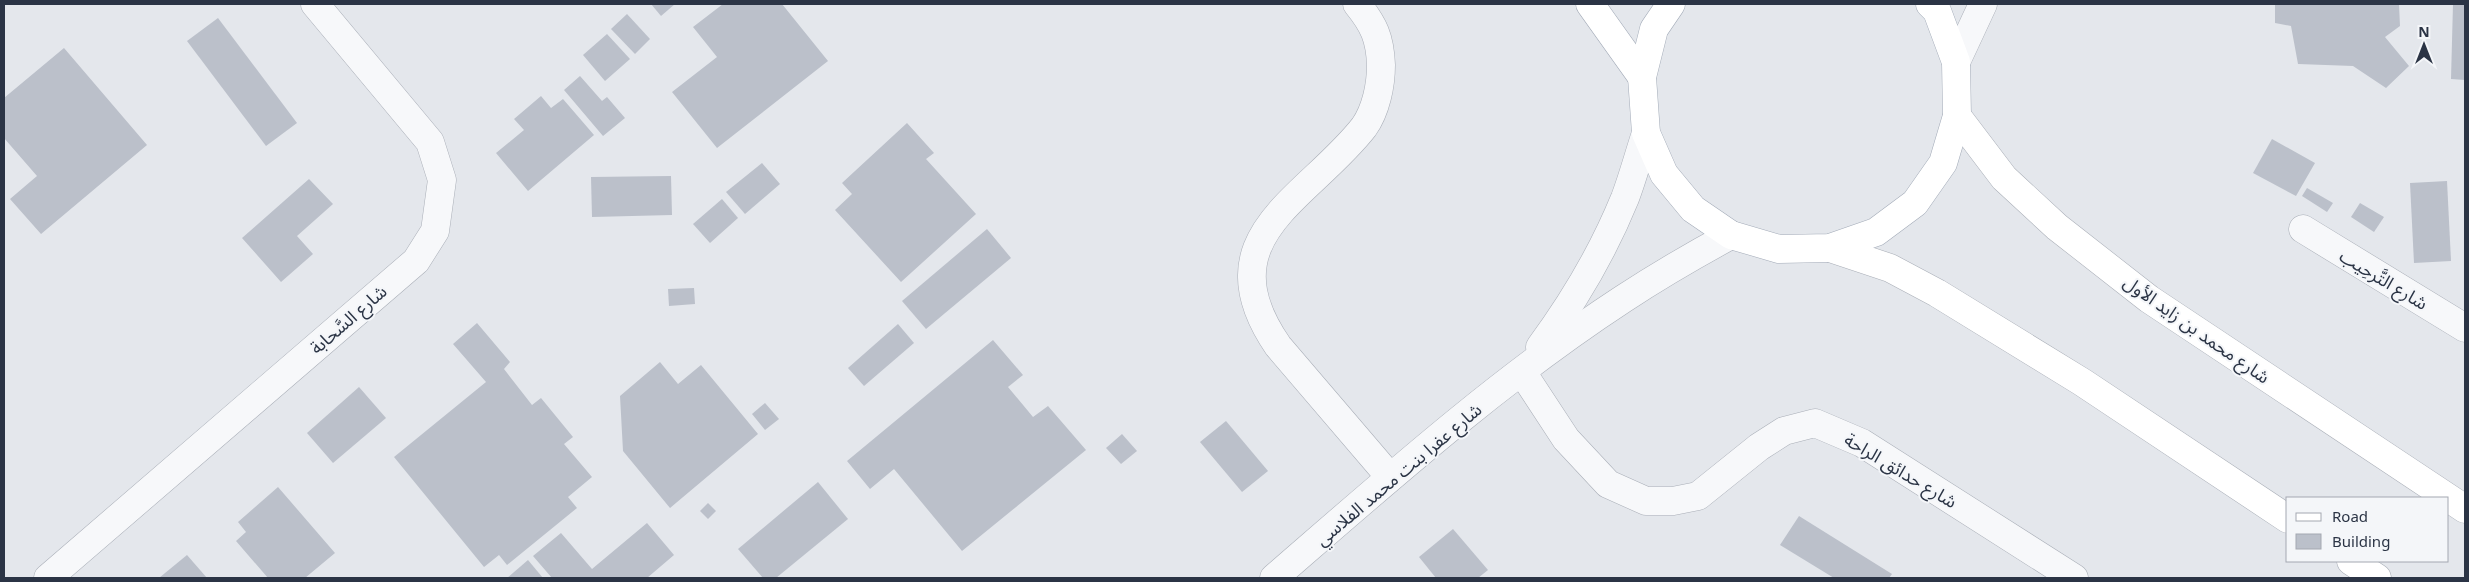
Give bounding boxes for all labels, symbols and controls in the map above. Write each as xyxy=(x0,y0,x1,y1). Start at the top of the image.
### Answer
north arrow xyxy=(2399,20,2449,70)
text: N xyxy=(2418,22,2430,41)
street label: شارع التَّرحِيب xyxy=(2334,243,2433,317)
street label: شارع محمد بن زايد الأول xyxy=(2117,269,2275,391)
street label: شارع السَّحابة xyxy=(305,279,393,361)
street label: شارع عفرا بنت محمد الفلاسي xyxy=(1310,397,1488,553)
street label: شارع حدائق الراحة xyxy=(1839,427,1962,516)
legend xyxy=(2286,497,2449,562)
text: Road xyxy=(2332,506,2368,526)
text: Building xyxy=(2332,531,2390,551)

